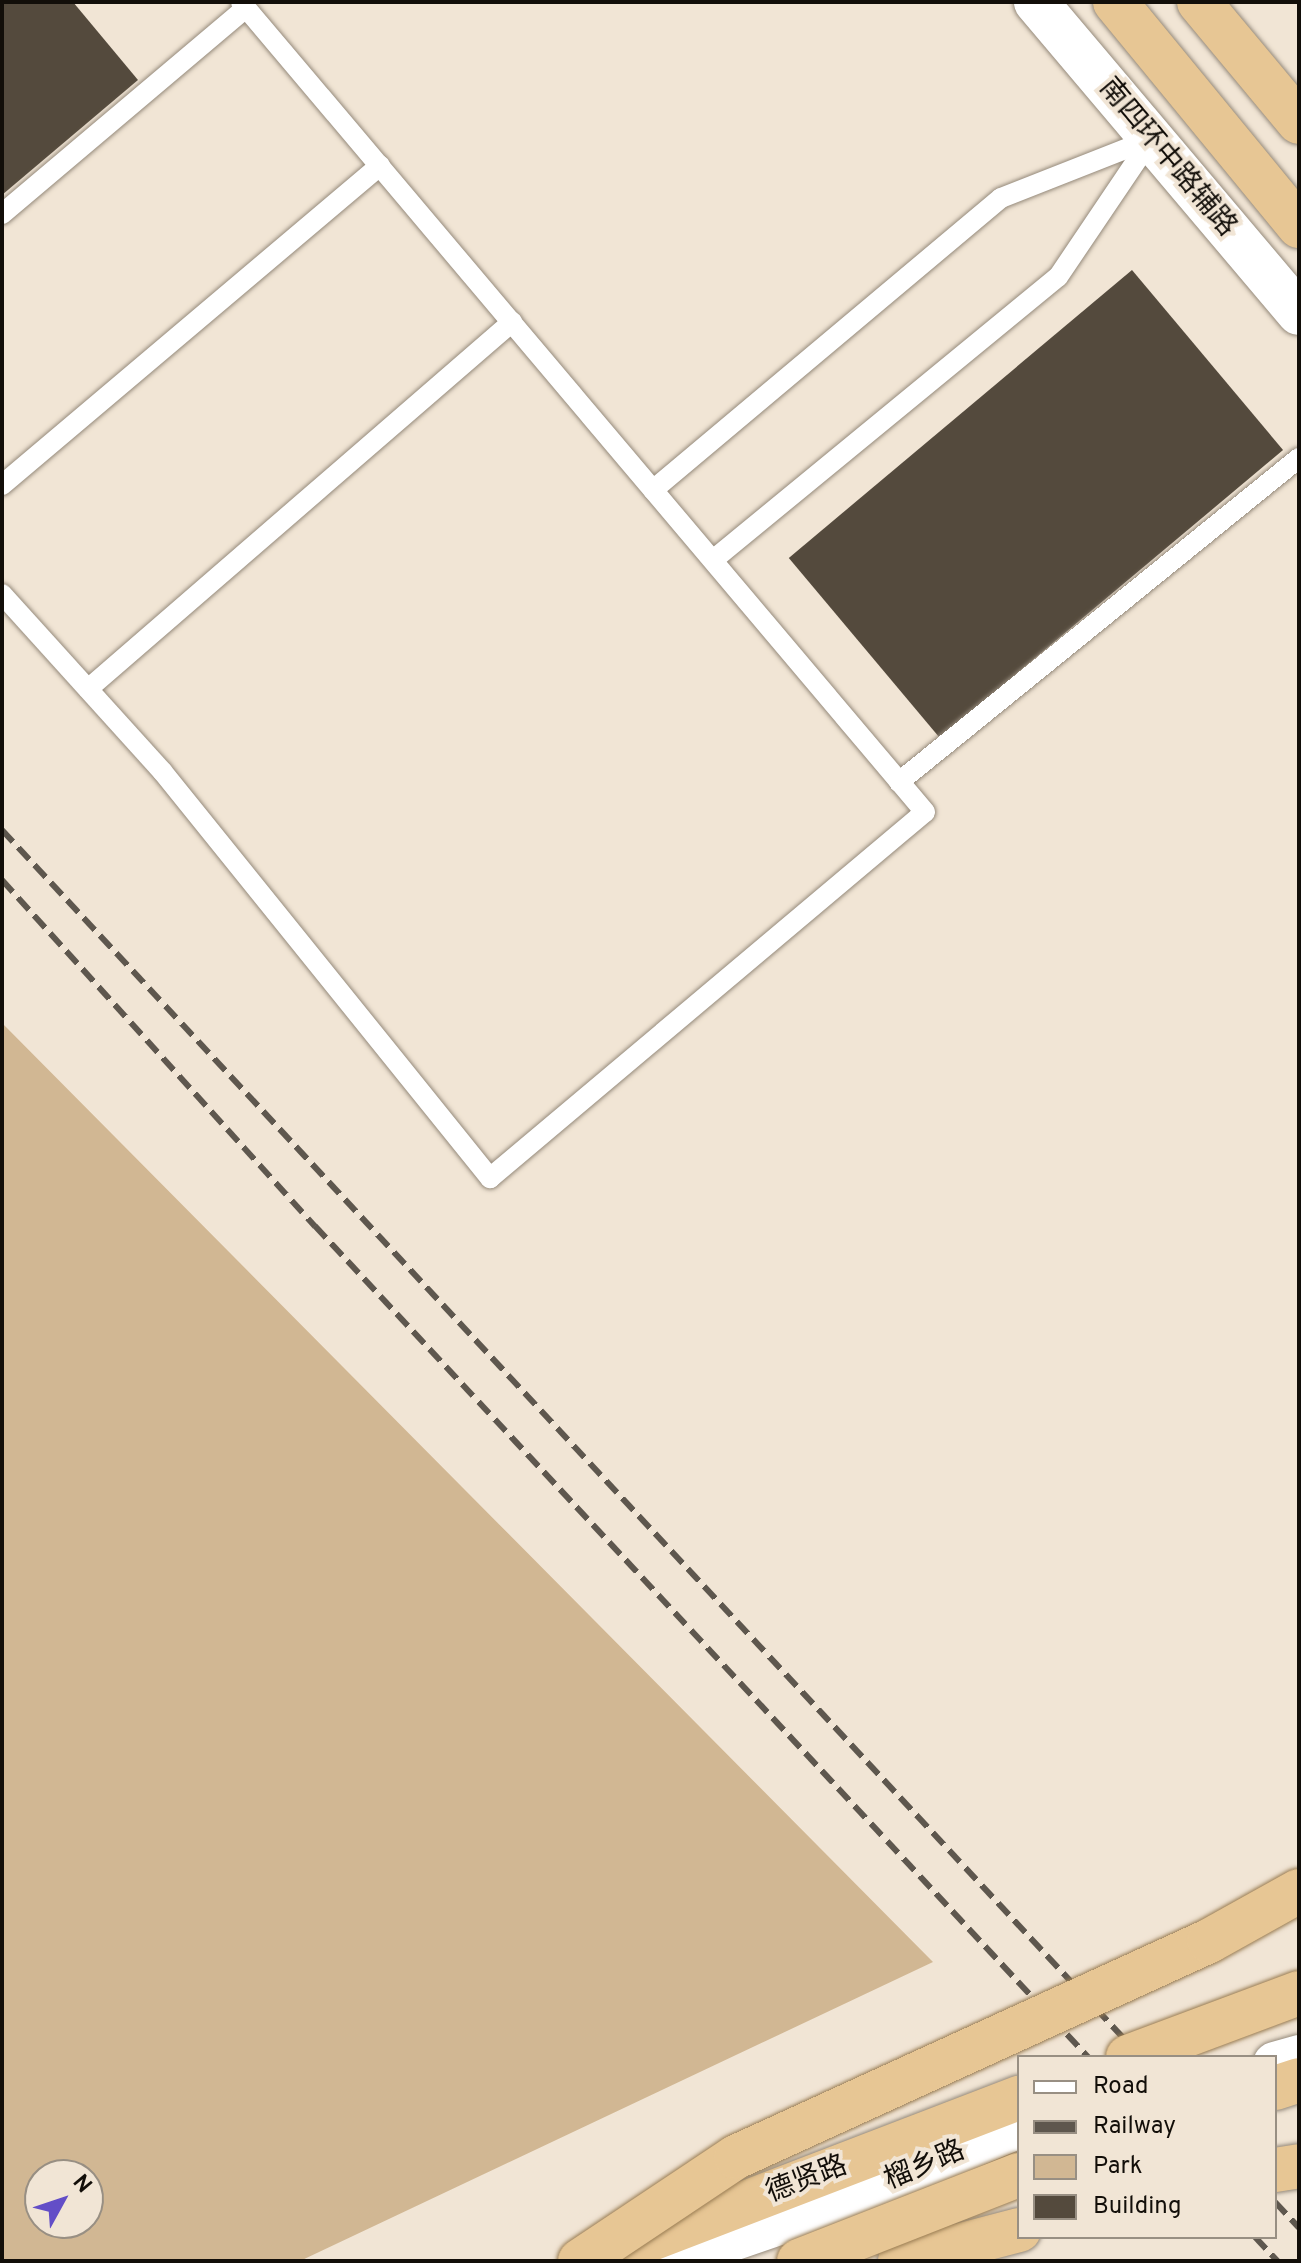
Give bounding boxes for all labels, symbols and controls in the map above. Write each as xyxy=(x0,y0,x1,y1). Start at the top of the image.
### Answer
street label: 南四环中路辅路 xyxy=(1091,72,1243,244)
legend xyxy=(1017,2055,1277,2239)
text: Road xyxy=(1093,2072,1149,2102)
text: Railway xyxy=(1093,2112,1176,2142)
street label: 榴乡路 xyxy=(880,2134,970,2198)
street label: 德贤路 xyxy=(762,2149,852,2211)
text: Park xyxy=(1093,2152,1143,2182)
north arrow xyxy=(24,2159,104,2239)
text: N xyxy=(66,2170,97,2199)
text: Building xyxy=(1093,2192,1182,2222)

